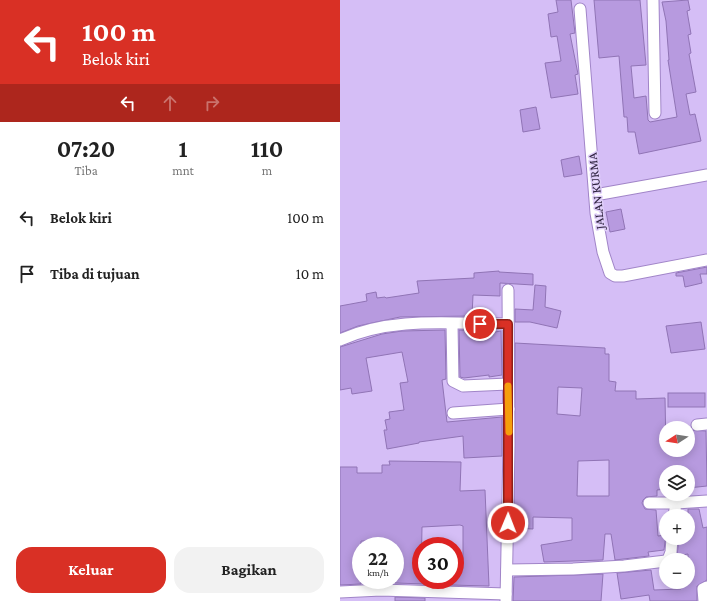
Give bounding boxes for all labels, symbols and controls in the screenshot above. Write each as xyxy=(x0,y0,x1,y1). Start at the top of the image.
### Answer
icon: left xyxy=(16,16,68,68)
text: 100 m xyxy=(82,16,156,47)
text: Belok kiri xyxy=(82,49,150,69)
icon: left xyxy=(117,92,139,114)
icon: ahead xyxy=(159,92,181,114)
icon: right xyxy=(201,92,223,114)
text: 07:20 xyxy=(57,135,115,162)
text: 1 xyxy=(179,135,188,162)
text: 110 xyxy=(251,135,283,162)
street label: JALAN KURMA xyxy=(584,151,608,231)
text: Tiba xyxy=(75,163,98,178)
text: mnt xyxy=(172,163,194,178)
text: m xyxy=(262,163,272,178)
icon: left xyxy=(16,207,38,229)
text: Belok kiri xyxy=(50,210,112,226)
text: 100 m xyxy=(287,210,324,226)
icon: arrive xyxy=(16,263,38,285)
text: Tiba di tujuan xyxy=(50,266,140,282)
text: 10 m xyxy=(296,266,324,282)
pin xyxy=(463,307,497,341)
icon: arrive xyxy=(469,313,491,335)
north arrow xyxy=(659,421,695,457)
map controls xyxy=(659,421,695,589)
button: layers xyxy=(659,465,695,501)
position arrow xyxy=(487,502,529,544)
button: + xyxy=(659,509,695,545)
speed limit sign: 30 xyxy=(412,537,464,589)
button: Keluar xyxy=(16,547,166,593)
button: Bagikan xyxy=(174,547,324,593)
text: 22 xyxy=(368,547,388,569)
button: − xyxy=(659,553,695,589)
text: km/h xyxy=(367,567,389,578)

